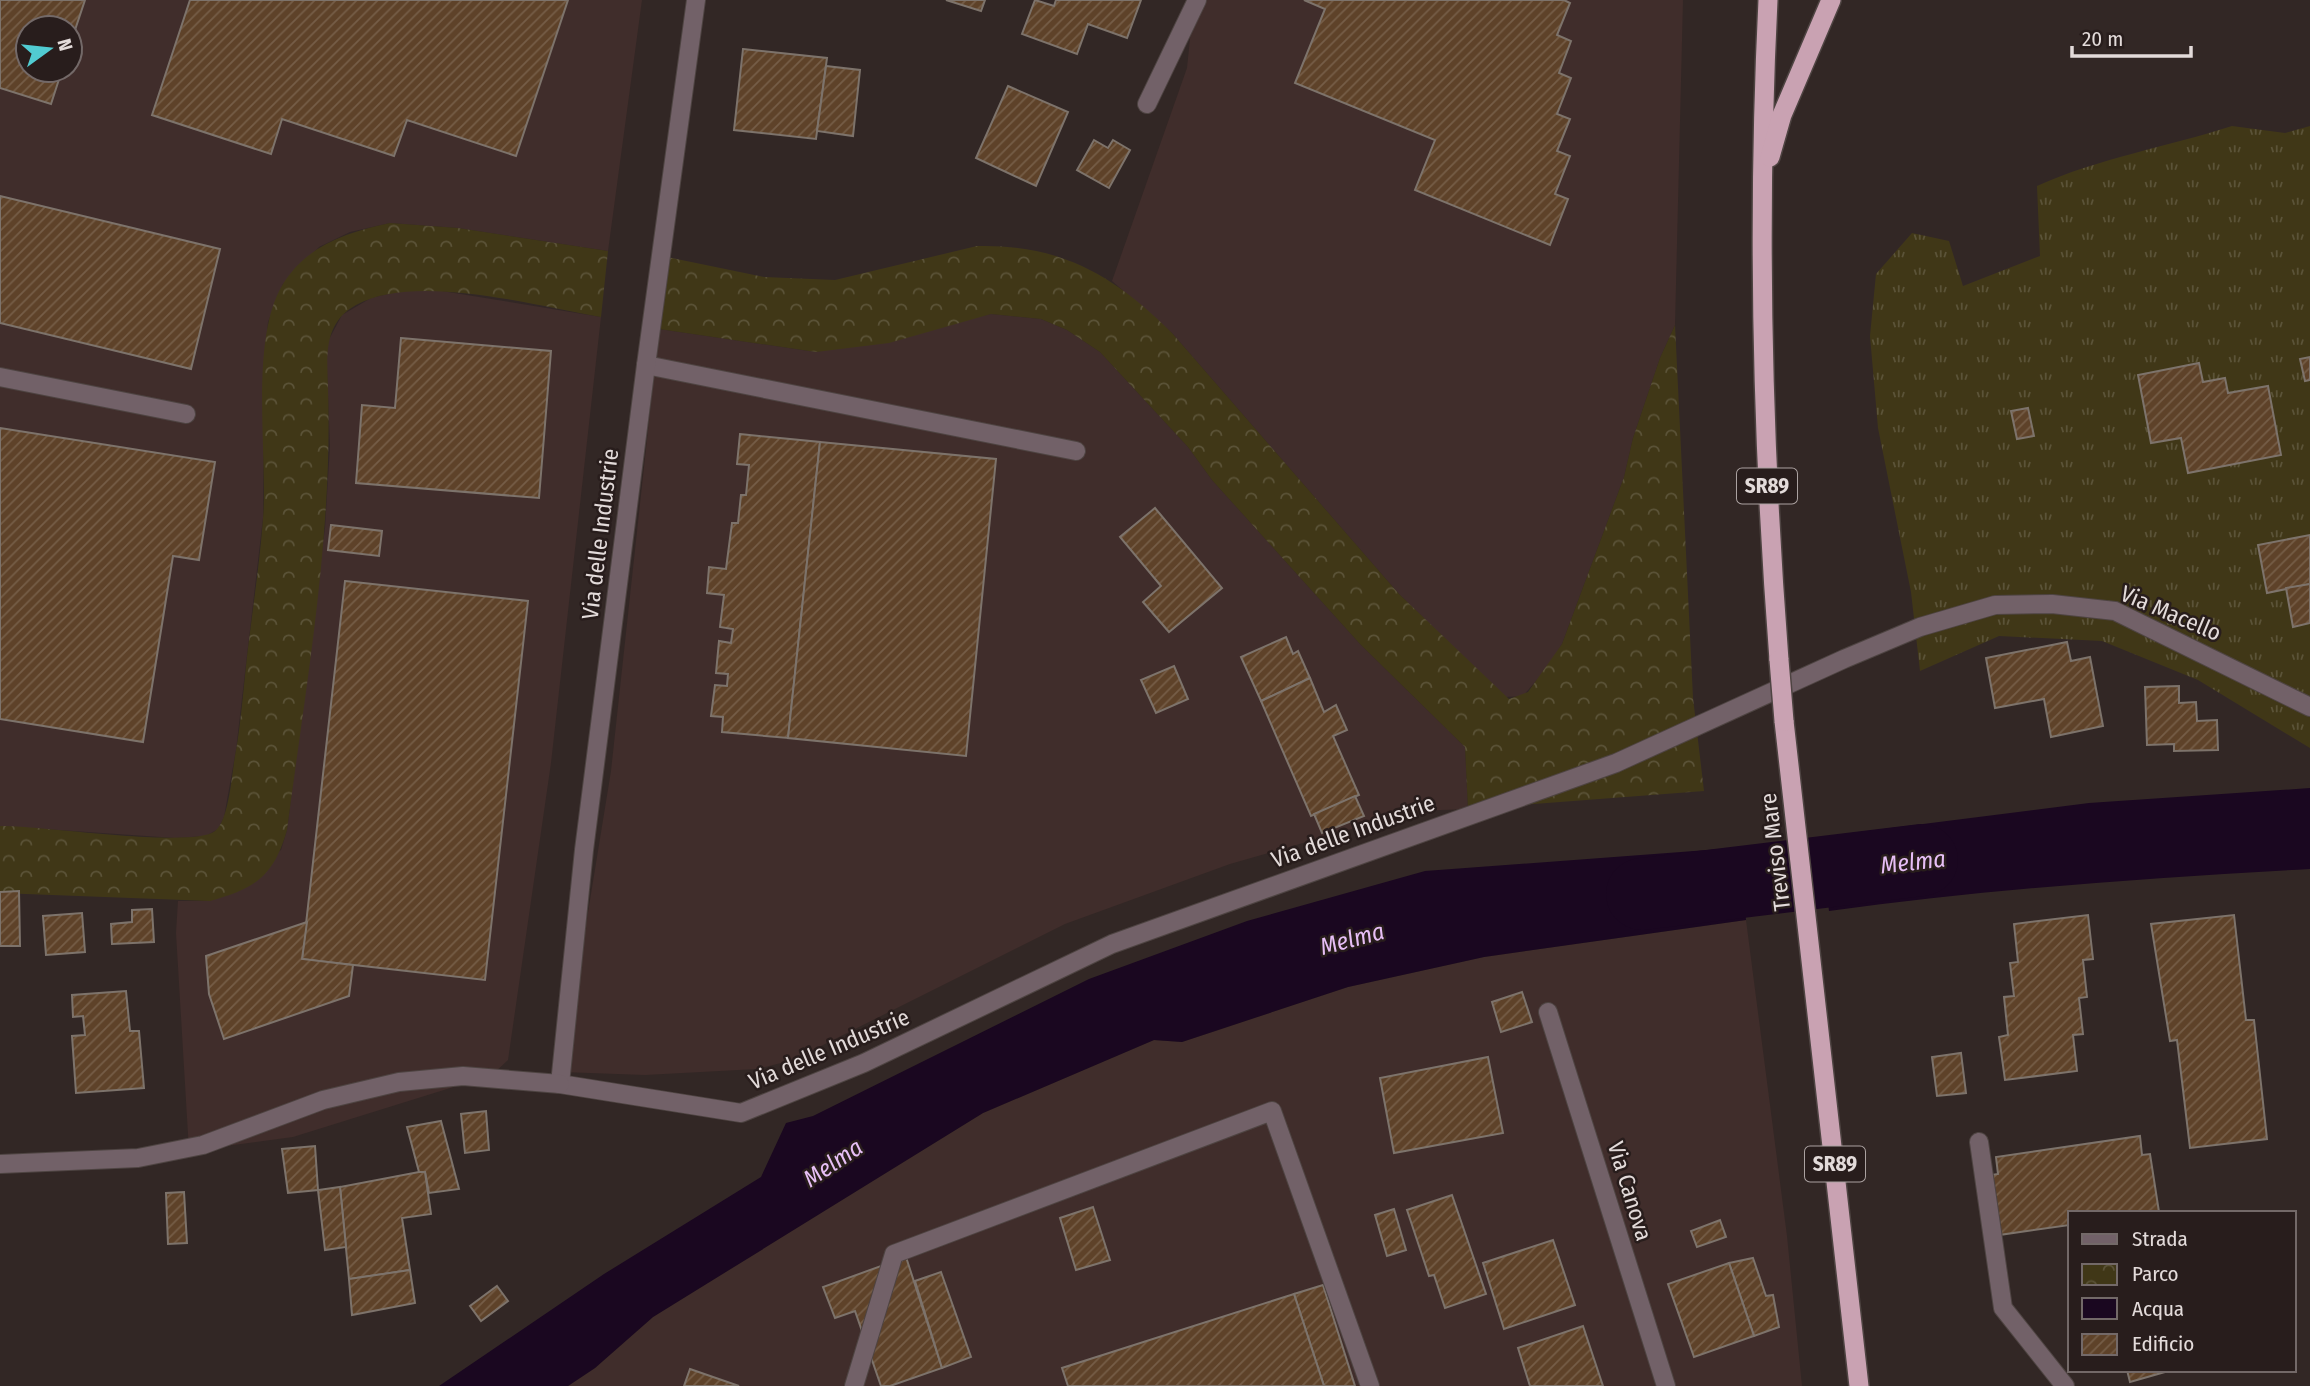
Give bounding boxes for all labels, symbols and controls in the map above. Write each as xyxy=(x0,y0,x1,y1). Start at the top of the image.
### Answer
north arrow xyxy=(14,14,84,84)
scale bar xyxy=(2072,14,2191,58)
text: 20 m xyxy=(2082,26,2123,52)
text: N xyxy=(52,36,78,53)
street label: Via delle Industrie xyxy=(576,447,624,621)
road number: SR89 xyxy=(1737,468,1797,504)
street label: Via Macello xyxy=(2116,579,2226,647)
street label: Via delle Industrie xyxy=(1268,788,1438,874)
street label: Treviso Mare xyxy=(1754,792,1796,912)
water label: Melma xyxy=(1879,845,1947,879)
water label: Melma xyxy=(1317,917,1387,961)
street label: Via delle Industrie xyxy=(745,1003,913,1095)
water label: Melma xyxy=(798,1133,868,1193)
street label: Via Canova xyxy=(1602,1138,1658,1244)
road number: SR89 xyxy=(1805,1146,1865,1182)
legend xyxy=(2068,1211,2296,1372)
text: Strada xyxy=(2132,1226,2188,1252)
text: Parco xyxy=(2132,1261,2179,1287)
text: Acqua xyxy=(2132,1296,2184,1322)
text: Edificio xyxy=(2132,1331,2194,1357)

